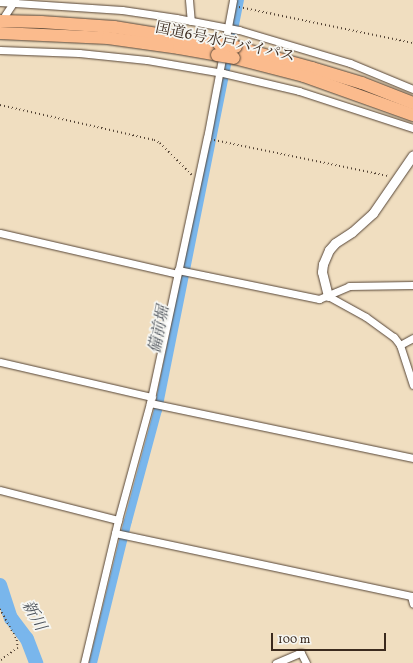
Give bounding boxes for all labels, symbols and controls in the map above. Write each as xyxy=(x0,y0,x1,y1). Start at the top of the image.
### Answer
street label: 国道6号水戸バイパス xyxy=(153,19,297,67)
water label: 備前堀 xyxy=(146,305,174,355)
water label: 新川 xyxy=(17,597,49,635)
scale bar xyxy=(273,625,388,651)
text: 100 m xyxy=(278,632,310,648)

